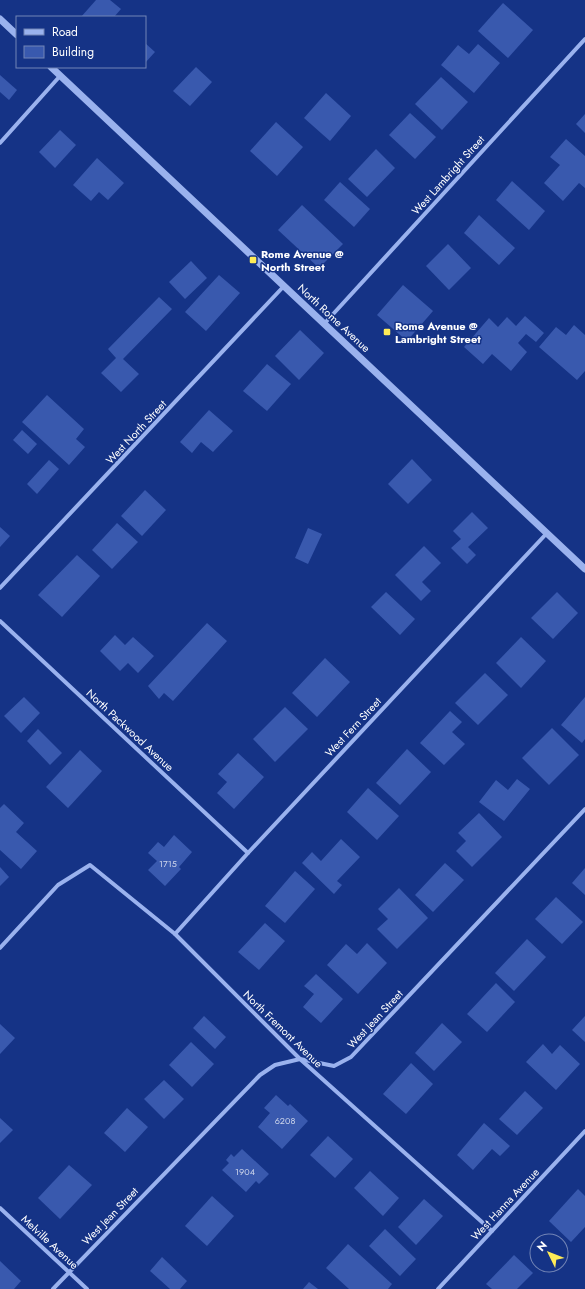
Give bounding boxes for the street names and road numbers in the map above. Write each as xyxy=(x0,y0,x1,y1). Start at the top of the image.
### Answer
street label: West Lambright Street xyxy=(408,131,488,218)
street label: North Rome Avenue xyxy=(294,280,374,356)
street label: West North Street xyxy=(102,396,170,468)
street label: North Packwood Avenue xyxy=(83,685,178,775)
street label: West Fern Street xyxy=(321,694,385,760)
street label: West Jean Street xyxy=(344,986,407,1052)
street label: North Fremont Avenue xyxy=(240,987,327,1072)
street label: West Hanna Avenue xyxy=(467,1164,543,1244)
street label: West Jean Street xyxy=(78,1183,142,1249)
street label: Melville Avenue xyxy=(18,1211,82,1273)

